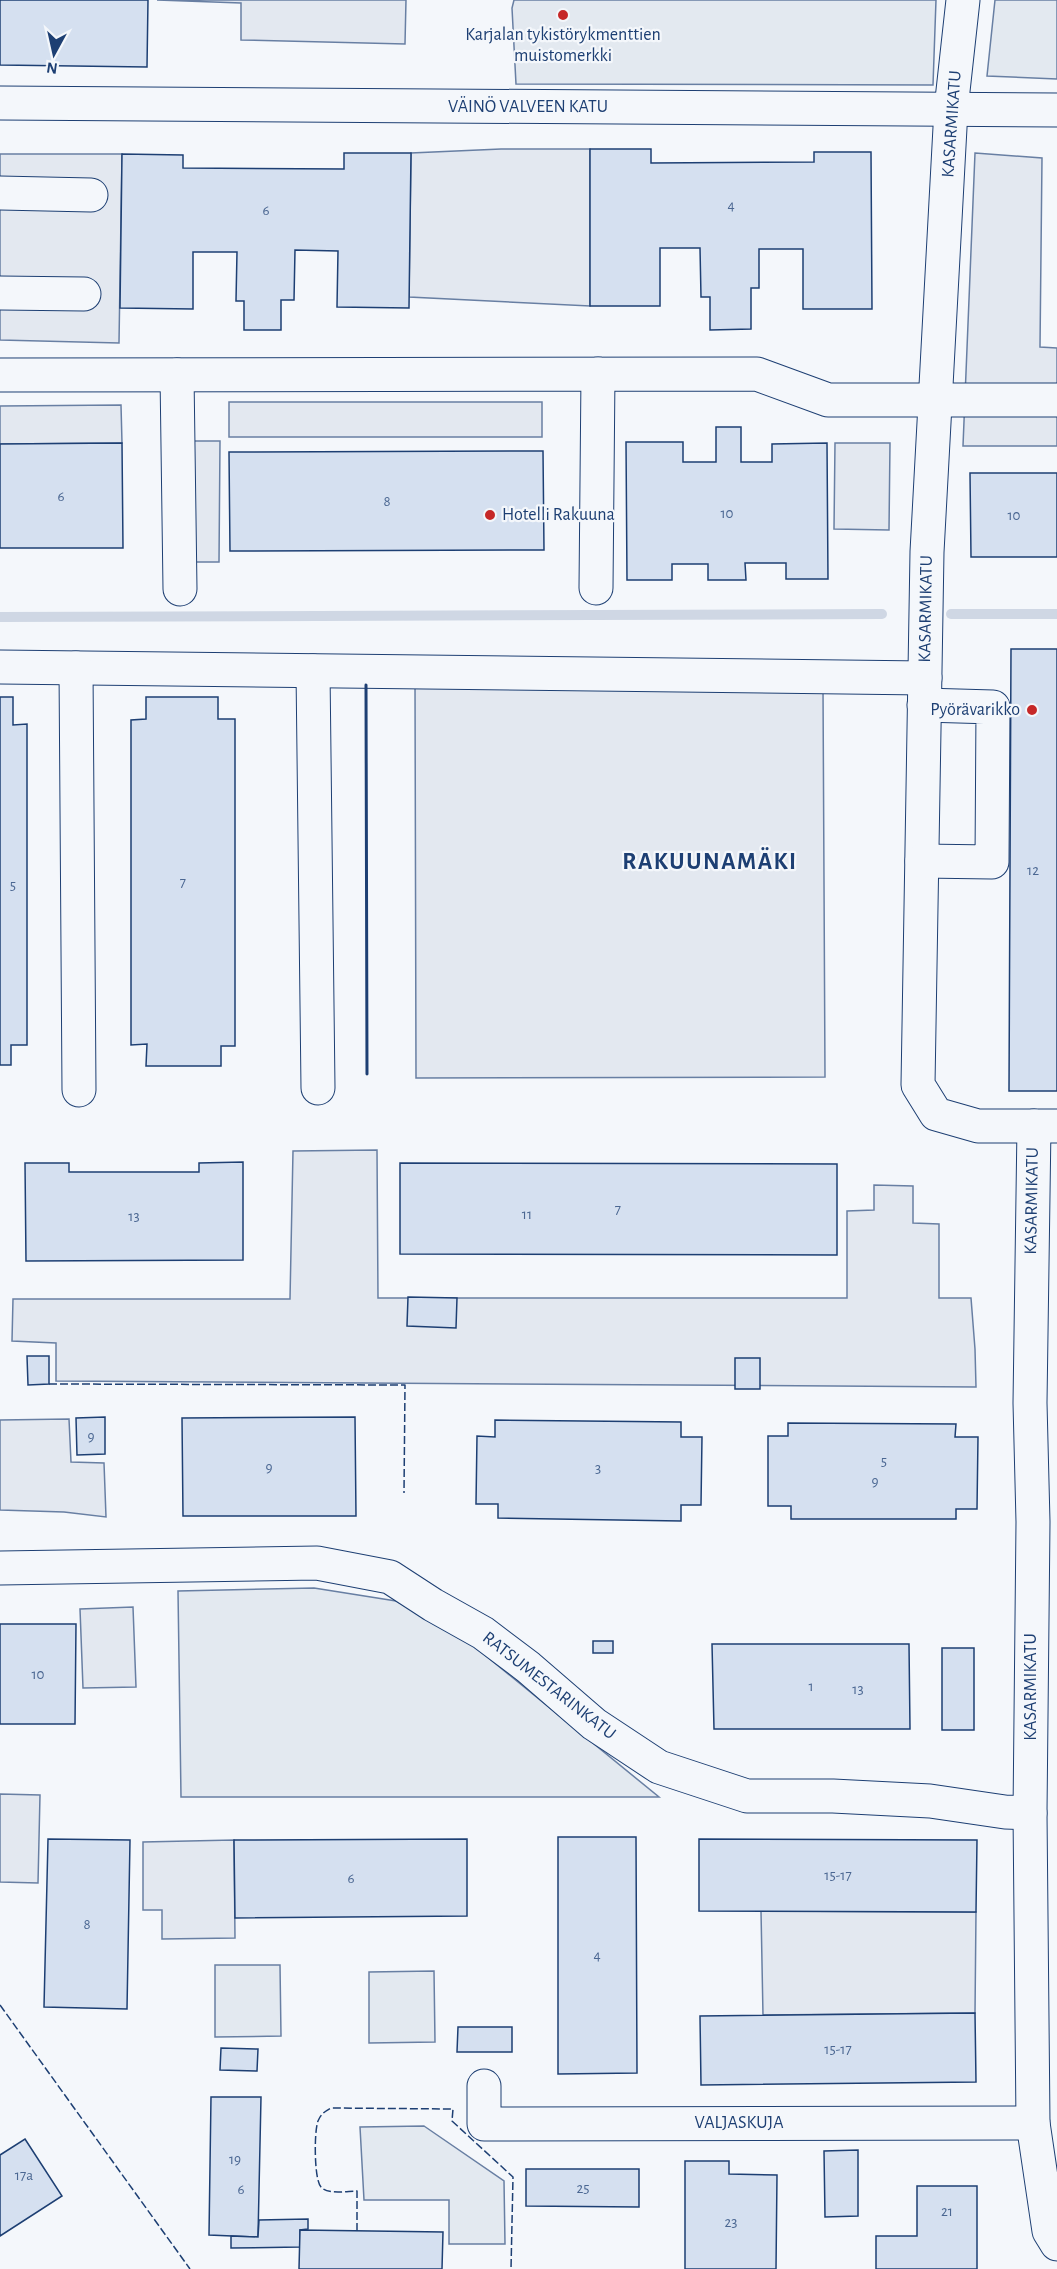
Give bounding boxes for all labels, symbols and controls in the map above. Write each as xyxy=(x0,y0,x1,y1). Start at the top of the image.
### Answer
marker: Karjalan tykistörykmenttien muistomerkki xyxy=(556,8,570,22)
north arrow xyxy=(24,24,84,84)
place label: Karjalan tykistörykmenttien muistomerkki xyxy=(465,26,661,65)
text: N xyxy=(45,59,59,77)
street label: KASARMIKATU xyxy=(939,70,965,178)
street label: VÄINÖ VALVEEN KATU xyxy=(448,96,608,116)
house number: 4 xyxy=(727,198,735,213)
house number: 6 xyxy=(262,203,270,218)
house number: 6 xyxy=(57,489,65,504)
house number: 8 xyxy=(383,494,391,509)
place label: Hotelli Rakuuna xyxy=(502,506,615,524)
house number: 10 xyxy=(720,506,734,521)
marker: Hotelli Rakuuna xyxy=(483,508,497,522)
house number: 10 xyxy=(1007,508,1021,523)
street label: KASARMIKATU xyxy=(916,555,936,663)
place label: Pyörävarikko xyxy=(930,701,1020,719)
marker: Pyörävarikko xyxy=(1025,703,1039,717)
district label: RAKUUNAMÄKI xyxy=(622,847,798,874)
house number: 12 xyxy=(1027,863,1039,878)
house number: 7 xyxy=(180,875,186,890)
house number: 5 xyxy=(10,878,16,893)
street label: KASARMIKATU xyxy=(1022,1147,1042,1255)
house number: 7 xyxy=(615,1202,621,1217)
house number: 11 xyxy=(522,1207,532,1222)
house number: 13 xyxy=(128,1209,140,1224)
house number: 9 xyxy=(87,1429,95,1444)
house number: 5 xyxy=(881,1454,887,1469)
house number: 9 xyxy=(265,1460,273,1475)
house number: 3 xyxy=(595,1461,601,1476)
house number: 9 xyxy=(871,1474,879,1489)
street label: RATSUMESTARINKATU xyxy=(479,1629,619,1743)
street label: KASARMIKATU xyxy=(1022,1633,1040,1741)
house number: 10 xyxy=(31,1667,45,1682)
house number: 1 xyxy=(808,1679,814,1694)
house number: 13 xyxy=(852,1682,864,1697)
house number: 15-17 xyxy=(824,1868,852,1883)
house number: 6 xyxy=(347,1871,355,1886)
house number: 8 xyxy=(83,1917,91,1932)
house number: 4 xyxy=(593,1948,601,1963)
house number: 15-17 xyxy=(824,2042,852,2057)
street label: VALJASKUJA xyxy=(694,2114,784,2132)
house number: 19 xyxy=(229,2152,241,2167)
house number: 17a xyxy=(15,2168,33,2183)
house number: 25 xyxy=(576,2181,590,2196)
house number: 6 xyxy=(237,2182,245,2197)
house number: 21 xyxy=(941,2204,953,2219)
house number: 23 xyxy=(724,2215,738,2230)

